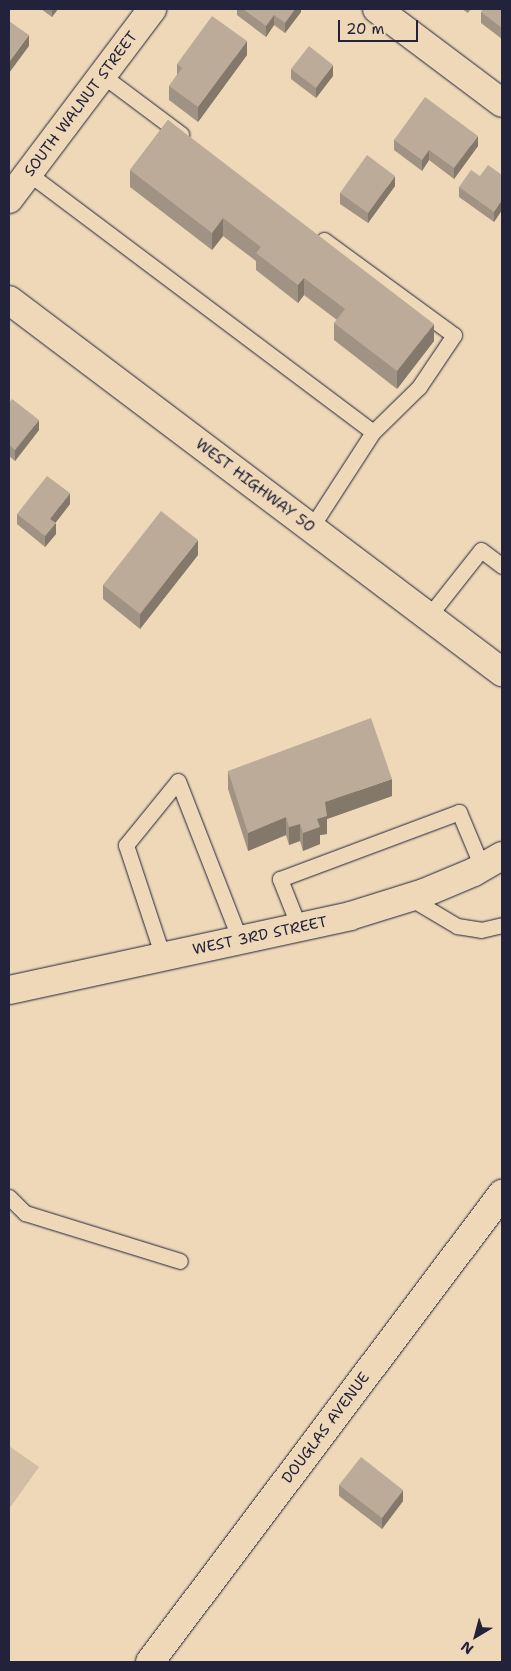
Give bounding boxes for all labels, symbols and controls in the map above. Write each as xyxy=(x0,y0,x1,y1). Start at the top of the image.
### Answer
scale bar xyxy=(341,10,421,42)
text: 20 m xyxy=(346,19,385,39)
street label: SOUTH WALNUT STREET xyxy=(21,28,141,180)
street label: WEST HIGHWAY 50 xyxy=(192,435,318,537)
street label: WEST 3RD STREET xyxy=(191,913,329,959)
street label: DOUGLAS AVENUE xyxy=(278,1369,374,1487)
north arrow xyxy=(451,1611,501,1661)
text: N xyxy=(457,1637,477,1659)

